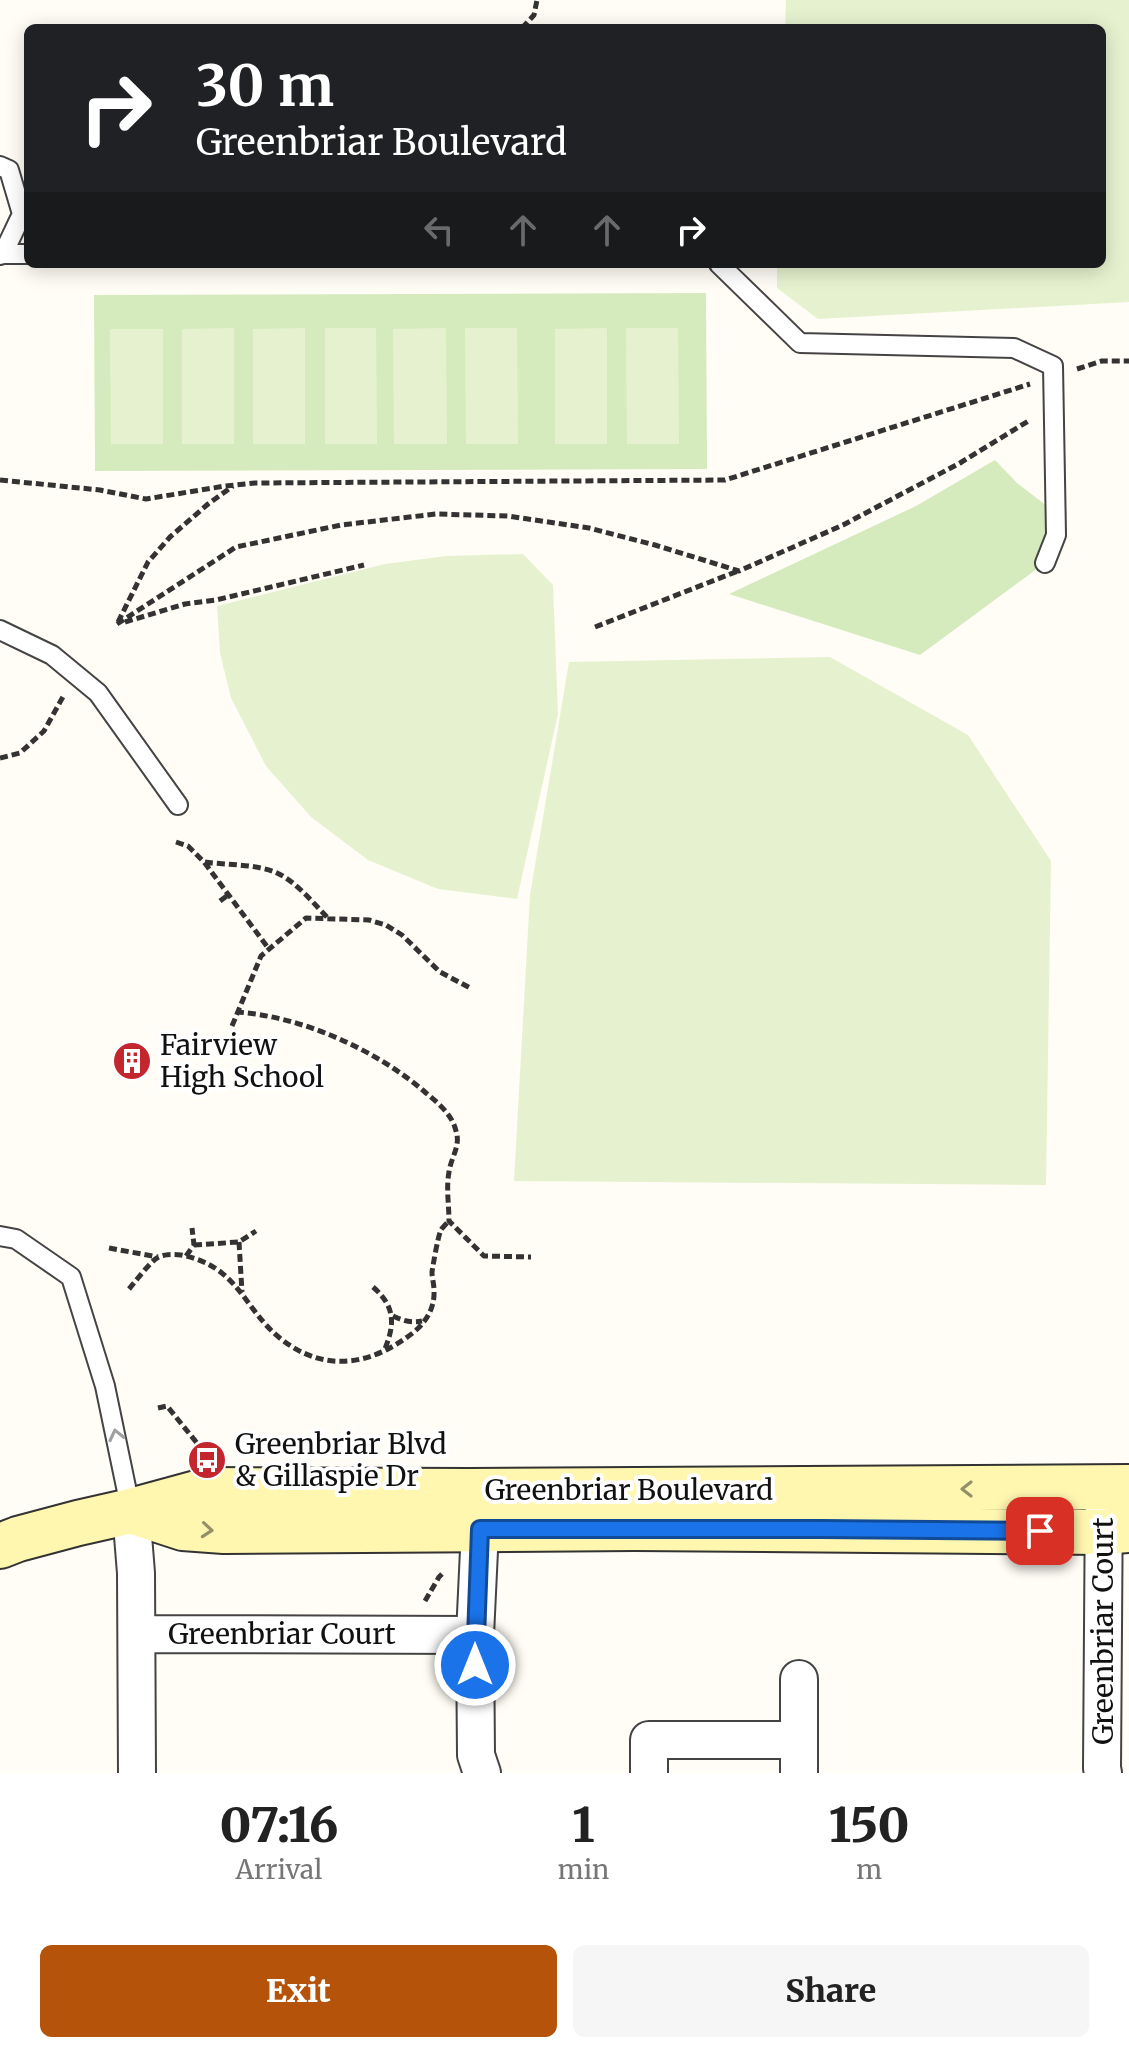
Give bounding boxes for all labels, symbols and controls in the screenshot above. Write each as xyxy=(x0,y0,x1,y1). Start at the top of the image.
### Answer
text: 30 m xyxy=(196,51,334,121)
icon: right xyxy=(64,56,168,160)
text: Greenbriar Boulevard xyxy=(196,120,567,165)
icon: left xyxy=(417,208,461,252)
icon: ahead xyxy=(501,208,545,252)
icon: ahead xyxy=(585,208,629,252)
icon: right xyxy=(669,208,713,252)
place label: Fairview High School xyxy=(160,1027,324,1095)
building icon: Fairview High School xyxy=(111,1040,153,1082)
place label: Greenbriar Blvd & Gillaspie Dr xyxy=(235,1426,447,1494)
one-way arrow xyxy=(108,1429,125,1442)
bus stop icon: Greenbriar Blvd & Gillaspie Dr xyxy=(186,1439,228,1481)
street label: Greenbriar Boulevard xyxy=(485,1472,773,1508)
one-way arrow xyxy=(960,1480,973,1498)
pin xyxy=(1006,1497,1074,1565)
icon: arrive xyxy=(1018,1509,1062,1553)
street label: Greenbriar Court xyxy=(1085,1517,1121,1745)
one-way arrow xyxy=(201,1521,214,1538)
street label: Greenbriar Court xyxy=(168,1616,396,1652)
position arrow xyxy=(433,1623,517,1707)
text: 07:16 xyxy=(219,1795,338,1855)
text: 1 xyxy=(572,1795,595,1855)
text: 150 xyxy=(829,1795,910,1855)
text: Arrival xyxy=(236,1853,322,1886)
text: min xyxy=(558,1853,609,1886)
text: m xyxy=(856,1853,882,1886)
button: Exit xyxy=(40,1945,557,2037)
button: Share xyxy=(573,1945,1089,2037)

